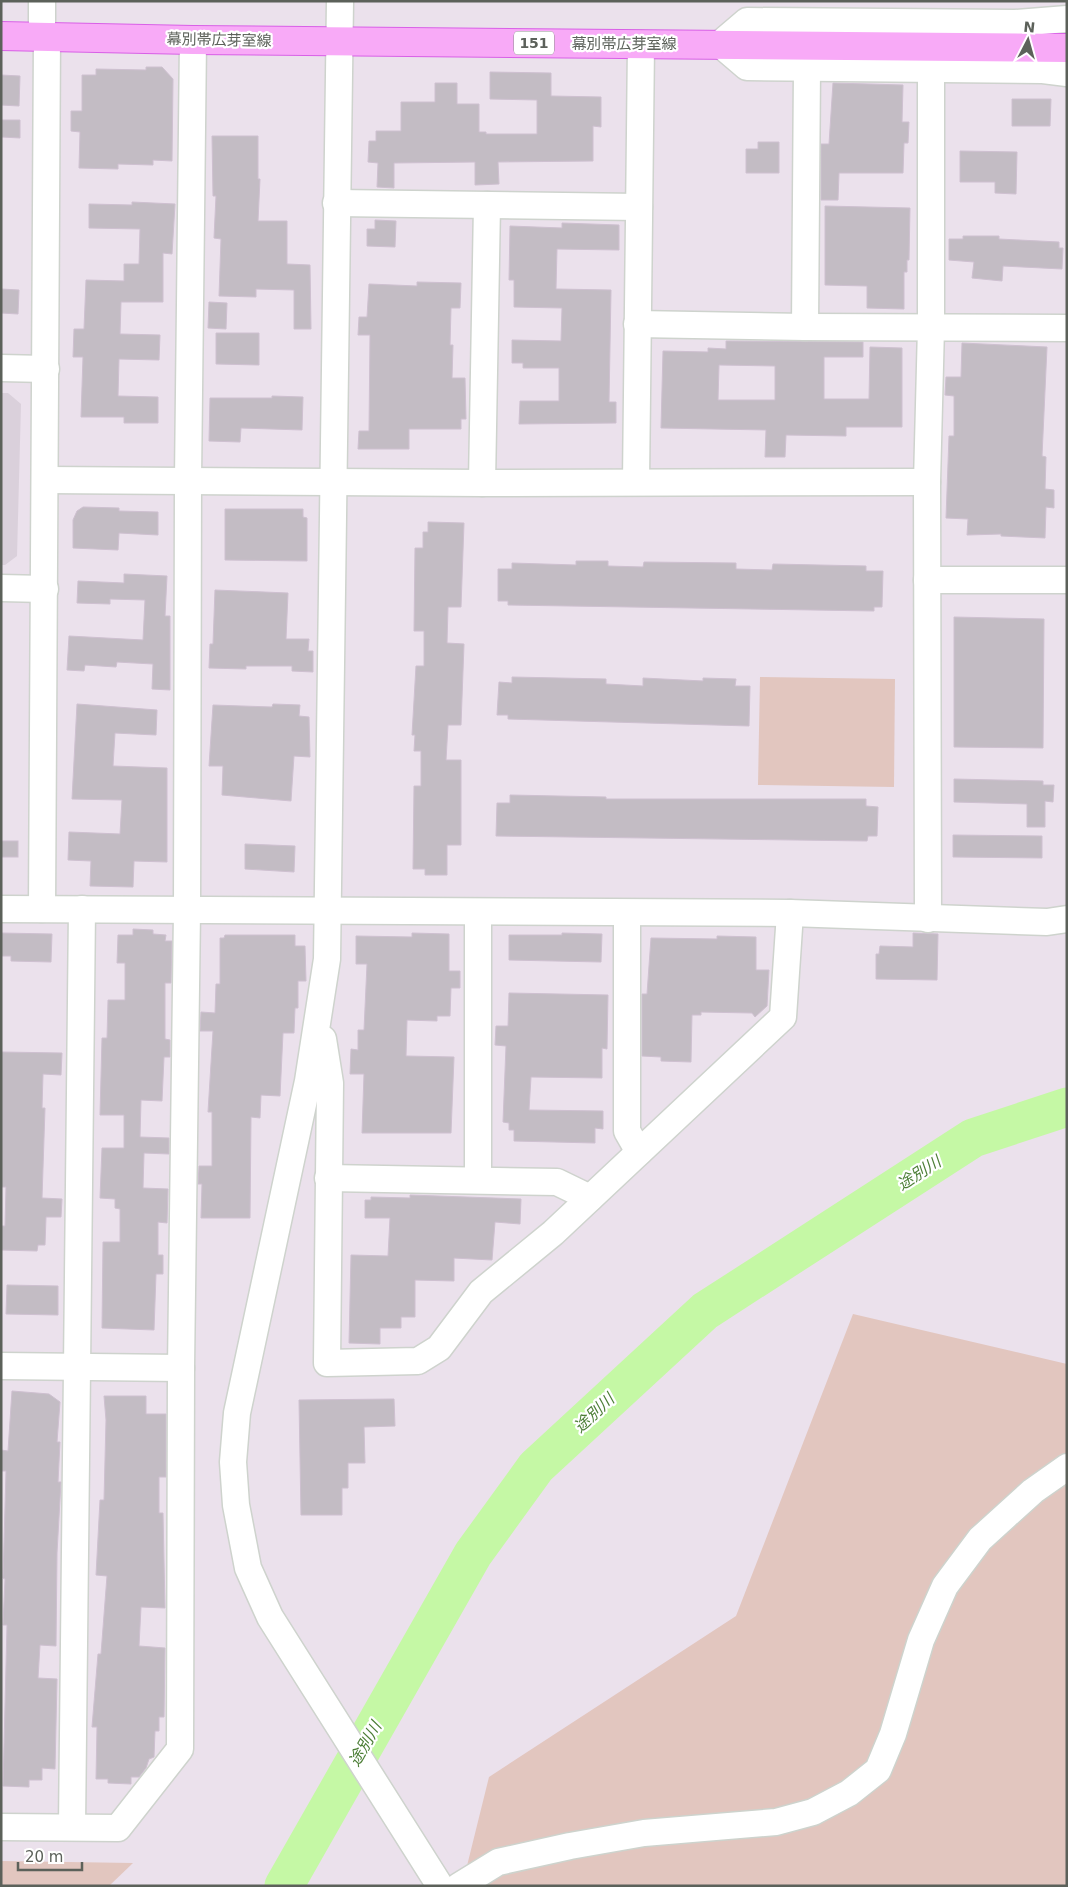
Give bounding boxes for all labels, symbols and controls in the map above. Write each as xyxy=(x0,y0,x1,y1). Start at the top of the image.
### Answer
north arrow xyxy=(1003,15,1053,65)
text: N xyxy=(1023,19,1036,36)
street label: 幕別帯広芽室線 xyxy=(166,30,272,50)
road number: 151 xyxy=(514,32,554,54)
street label: 幕別帯広芽室線 xyxy=(571,35,677,53)
water label: 途別川 xyxy=(894,1151,946,1194)
water label: 途別川 xyxy=(570,1388,619,1436)
water label: 途別川 xyxy=(345,1717,386,1770)
scale bar xyxy=(18,1840,81,1872)
text: 20 m xyxy=(25,1848,63,1866)

